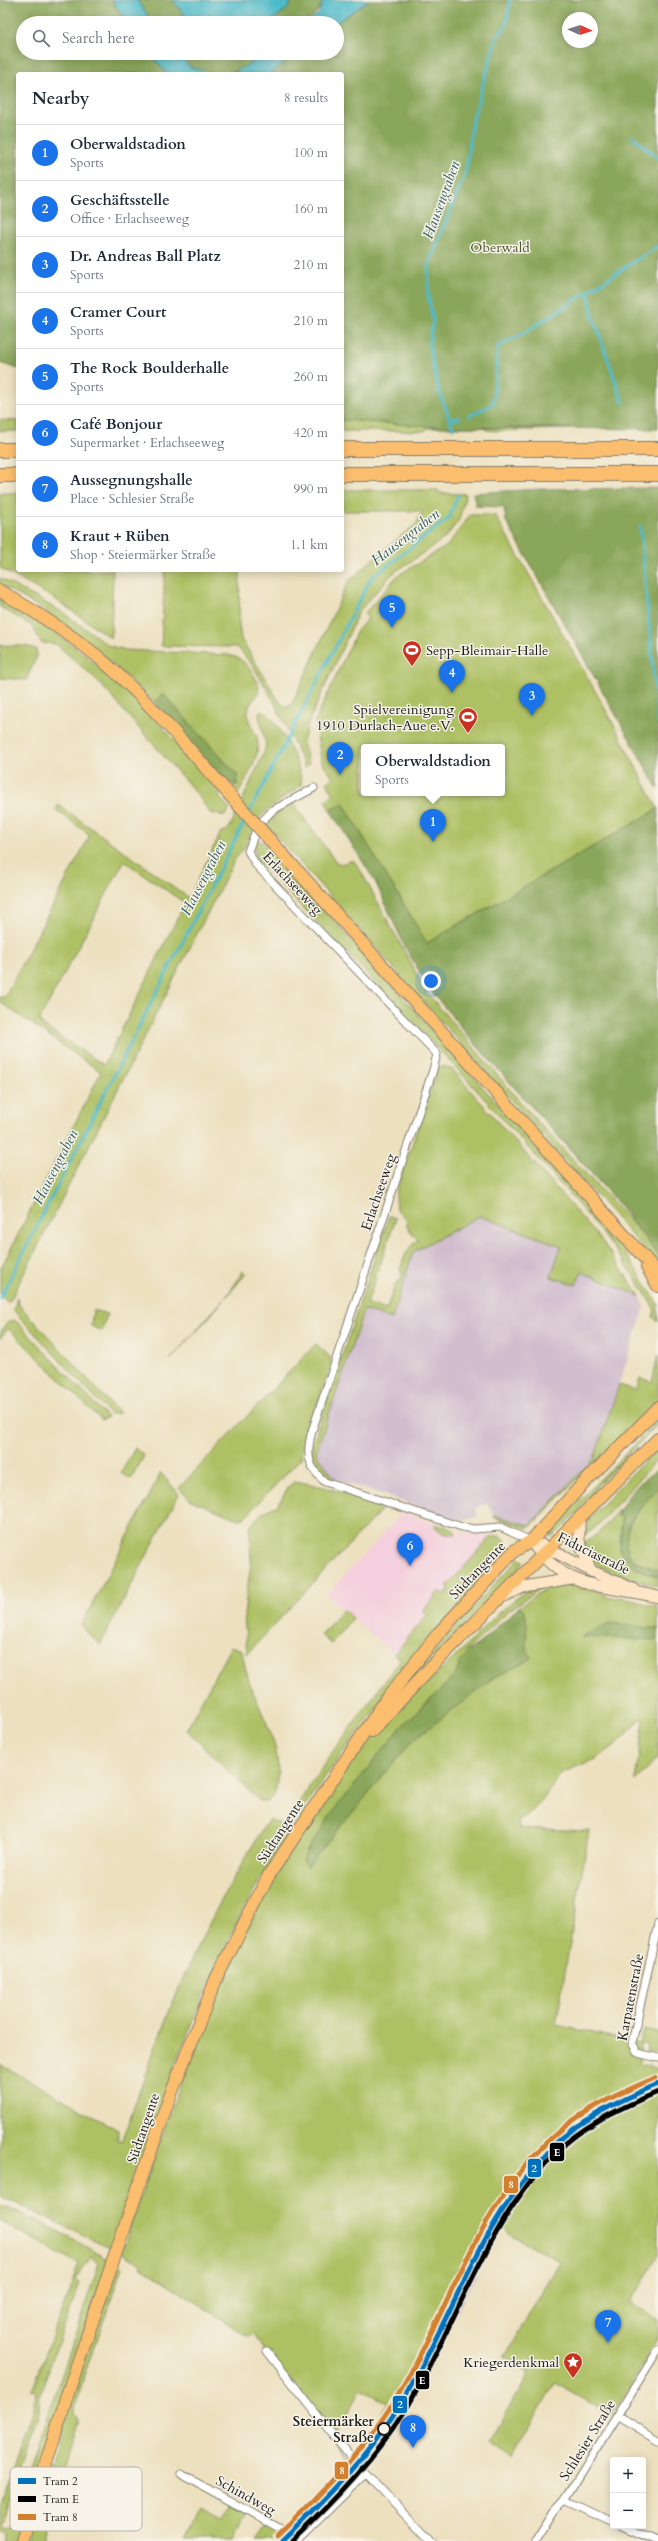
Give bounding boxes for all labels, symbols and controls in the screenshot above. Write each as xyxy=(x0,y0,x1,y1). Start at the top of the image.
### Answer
north arrow xyxy=(562,12,598,48)
search box xyxy=(16,16,344,60)
icon: search xyxy=(30,27,52,49)
text: Search here xyxy=(62,28,135,48)
text: Nearby xyxy=(32,87,89,110)
text: 8 results xyxy=(284,89,328,107)
text: Oberwaldstadion xyxy=(70,134,186,154)
text: 1 xyxy=(42,144,48,162)
text: 100 m xyxy=(294,144,328,162)
text: Sports xyxy=(70,154,104,172)
water label: Hausengraben xyxy=(418,158,465,242)
text: Geschäftsstelle xyxy=(70,190,170,210)
text: 2 xyxy=(42,200,48,218)
text: 160 m xyxy=(294,200,328,218)
text: Office · Erlachseeweg xyxy=(70,210,189,228)
park label: Oberwald xyxy=(470,238,530,257)
text: Dr. Andreas Ball Platz xyxy=(70,246,221,266)
text: 3 xyxy=(42,256,48,274)
text: 210 m xyxy=(294,256,328,274)
text: Sports xyxy=(70,266,104,284)
text: Cramer Court xyxy=(70,302,166,322)
text: 4 xyxy=(42,312,48,330)
text: 210 m xyxy=(294,312,328,330)
text: Sports xyxy=(70,322,104,340)
text: The Rock Boulderhalle xyxy=(70,358,229,378)
text: 5 xyxy=(42,368,48,386)
text: 260 m xyxy=(294,368,328,386)
text: Sports xyxy=(70,378,104,396)
text: Café Bonjour xyxy=(70,414,162,434)
text: 6 xyxy=(42,424,48,442)
text: 420 m xyxy=(294,424,328,442)
text: Supermarket · Erlachseeweg xyxy=(70,434,224,452)
text: Aussegnungshalle xyxy=(70,470,193,490)
text: 7 xyxy=(42,480,48,498)
text: 990 m xyxy=(294,480,328,498)
text: Place · Schlesier Straße xyxy=(70,490,194,508)
water label: Hausengraben xyxy=(367,504,444,570)
text: Kraut + Rüben xyxy=(70,526,170,546)
text: 8 xyxy=(42,536,48,554)
text: 1.1 km xyxy=(290,536,328,554)
text: Shop · Steiermärker Straße xyxy=(70,546,216,564)
pin: 5 xyxy=(379,595,405,628)
sports icon: Sepp-Bleimair-Halle xyxy=(401,639,423,667)
place label: Sepp-Bleimair-Halle xyxy=(426,641,548,660)
pin: 4 xyxy=(439,660,465,693)
pin: 3 xyxy=(519,683,545,716)
place label: Spielvereinigung 1910 Durlach-Aue e.V. xyxy=(316,700,454,735)
sports icon: Spielvereinigung 1910 Durlach-Aue e.V. xyxy=(457,706,479,734)
pin: 2 xyxy=(327,742,353,775)
popup xyxy=(361,744,505,796)
text: Oberwaldstadion xyxy=(375,751,491,771)
text: Sports xyxy=(375,771,409,789)
pin: 1 xyxy=(420,809,446,842)
water label: Hausengraben xyxy=(176,837,231,919)
street label: Erlachseeweg xyxy=(258,848,327,919)
your location xyxy=(421,971,441,991)
water label: Hausengraben xyxy=(28,1126,83,1208)
street label: Erlachseeweg xyxy=(356,1151,401,1233)
street label: Fiduciastraße xyxy=(554,1528,633,1579)
pin: 6 xyxy=(397,1533,423,1566)
street label: Südtangente xyxy=(445,1537,510,1603)
street label: Südtangente xyxy=(252,1795,308,1867)
street label: Karpatenstraße xyxy=(613,1952,648,2042)
street label: Südtangente xyxy=(123,2090,164,2166)
line badge: E xyxy=(549,2142,565,2162)
text: E xyxy=(553,2145,561,2160)
line badge: 2 xyxy=(527,2158,542,2178)
text: 2 xyxy=(531,2161,537,2176)
line badge: 8 xyxy=(503,2175,519,2194)
text: 8 xyxy=(508,2177,514,2192)
pin: 7 xyxy=(595,2310,621,2343)
place icon: Kriegerdenkmal xyxy=(562,2351,584,2379)
place label: Kriegerdenkmal xyxy=(463,2353,559,2372)
line badge: E xyxy=(415,2370,430,2390)
text: E xyxy=(418,2373,426,2388)
line badge: 2 xyxy=(392,2395,408,2414)
street label: Schlesier Straße xyxy=(555,2396,620,2484)
text: 2 xyxy=(397,2397,403,2412)
place label: Steiermärker Straße xyxy=(293,2412,374,2447)
pin: 8 xyxy=(400,2415,426,2448)
marker: Steiermärker Straße xyxy=(377,2422,391,2436)
map controls xyxy=(610,2457,646,2529)
button: + xyxy=(610,2457,646,2493)
line badge: 8 xyxy=(334,2461,349,2480)
text: 8 xyxy=(339,2463,345,2478)
legend xyxy=(10,2467,142,2531)
street label: Schindweg xyxy=(212,2471,279,2520)
text: Tram 2 xyxy=(43,2474,78,2489)
text: Tram E xyxy=(43,2492,79,2507)
button: − xyxy=(610,2493,646,2529)
text: Tram 8 xyxy=(43,2510,78,2525)

